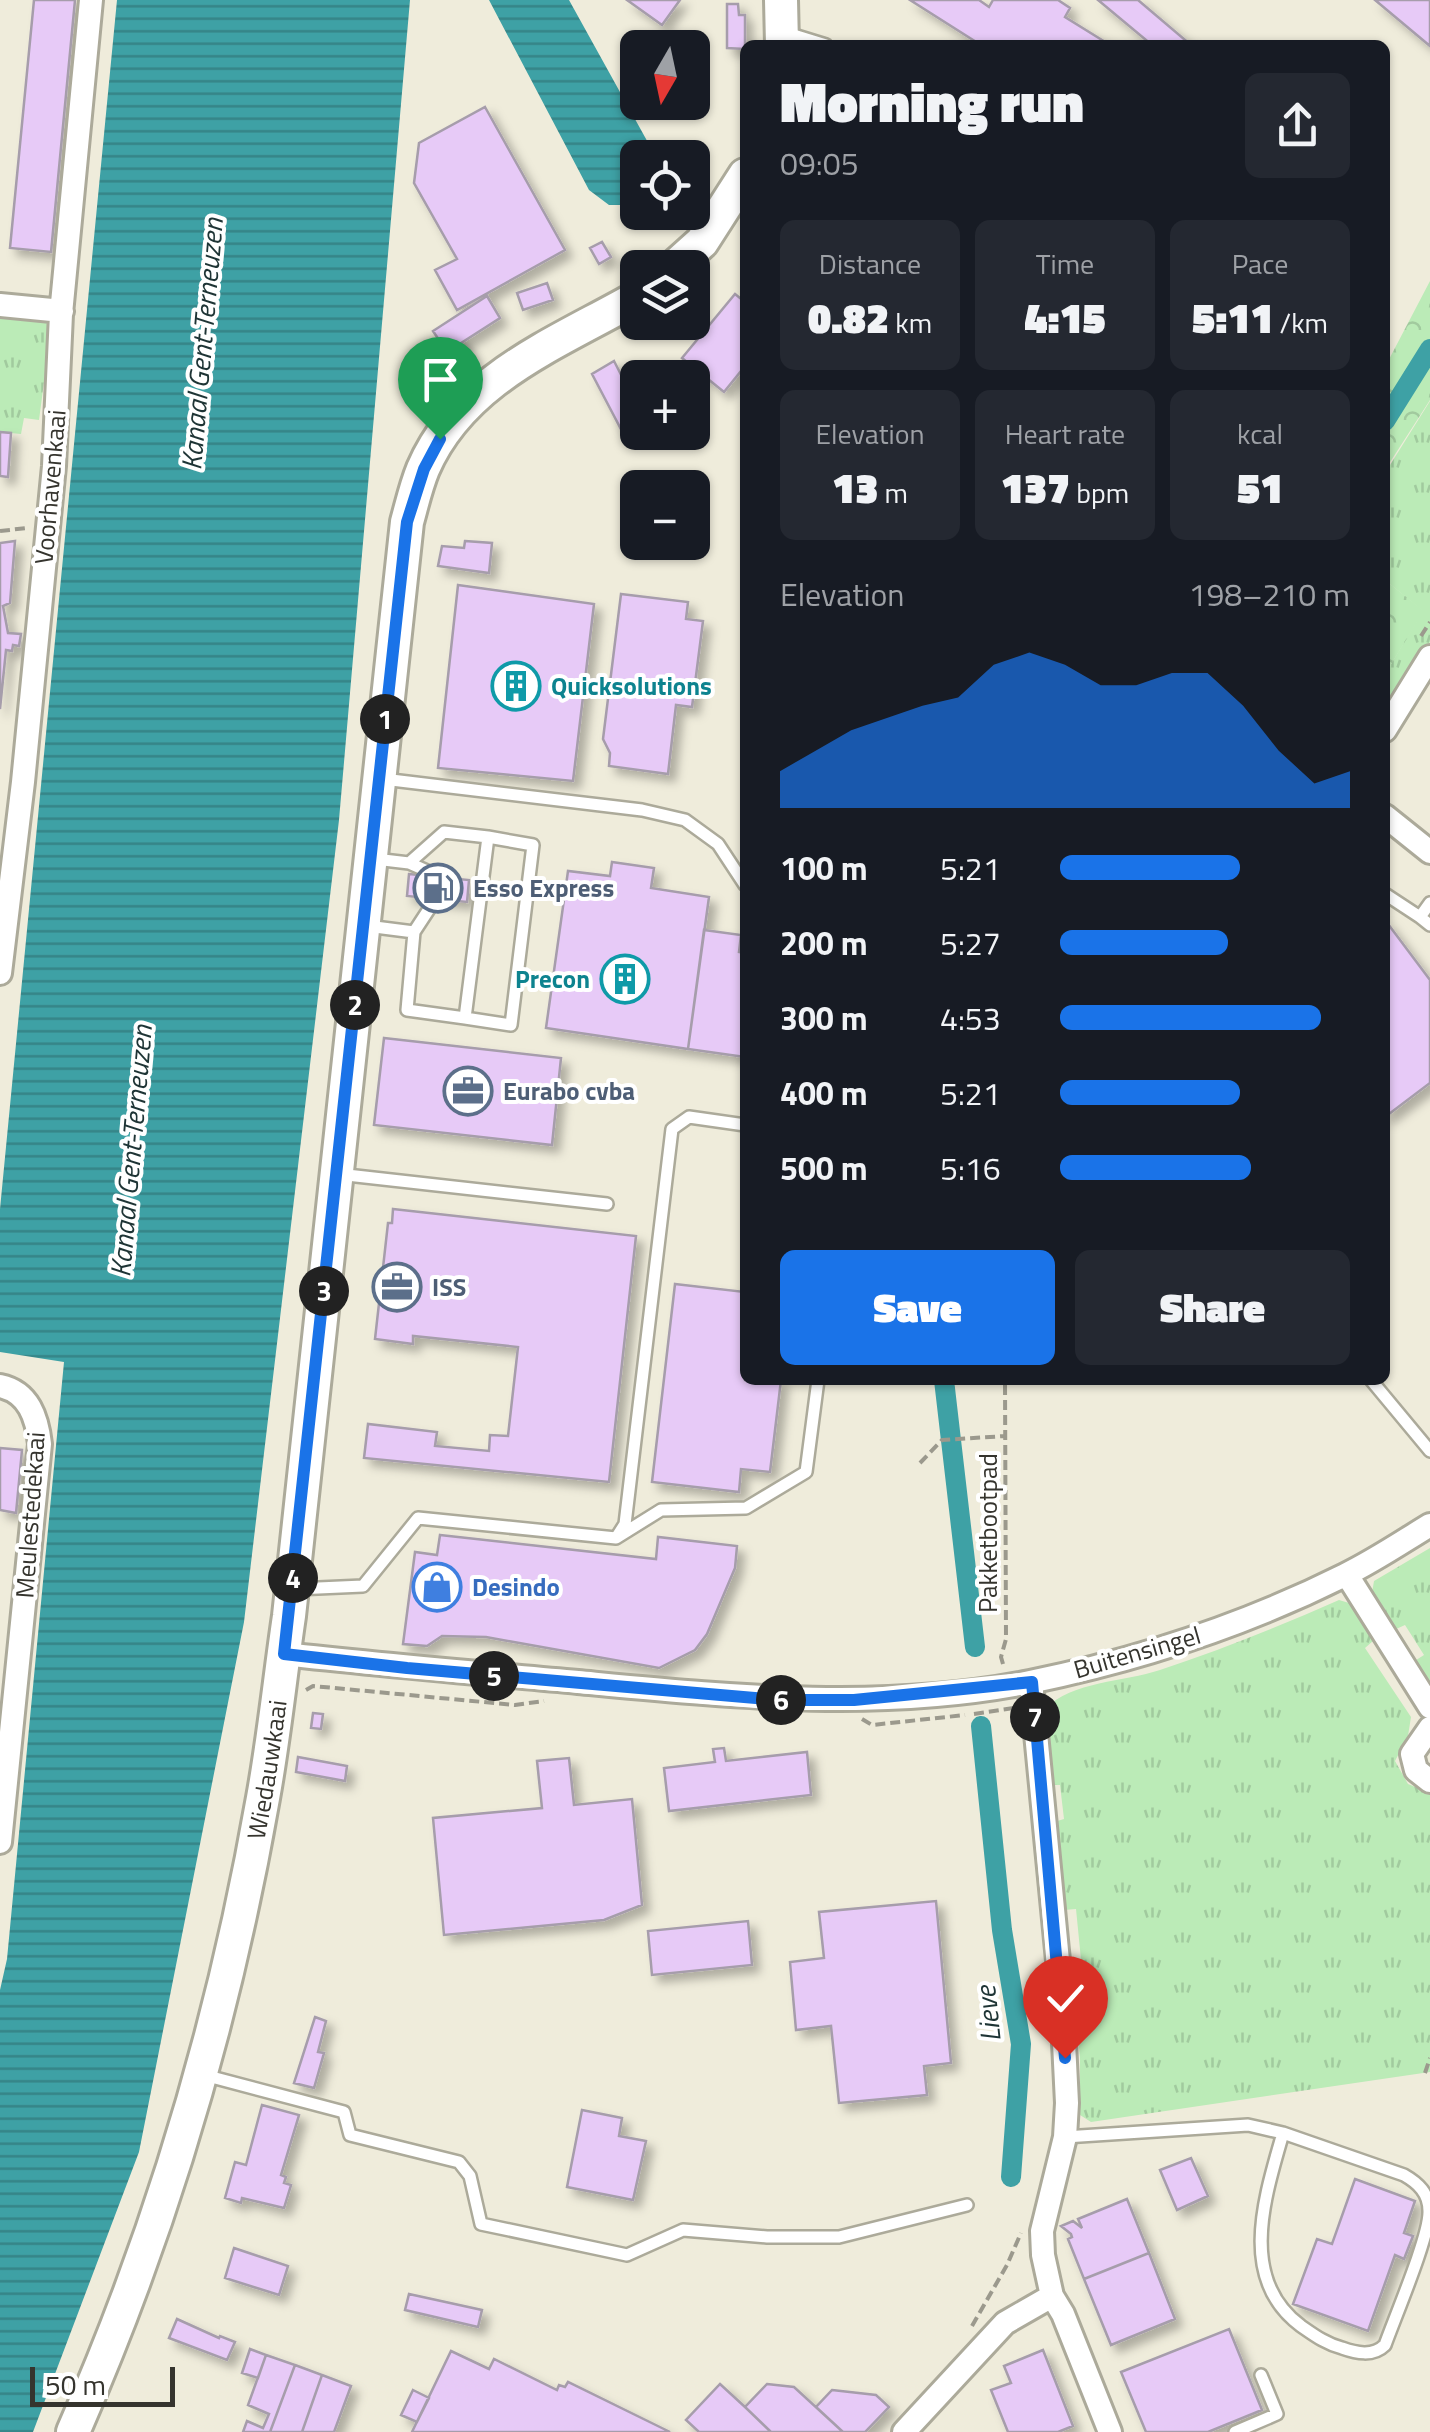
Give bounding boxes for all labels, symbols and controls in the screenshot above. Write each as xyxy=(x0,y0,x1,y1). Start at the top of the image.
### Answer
north arrow xyxy=(620,30,710,120)
map controls xyxy=(620,30,710,560)
text: Morning run xyxy=(780,60,1084,143)
button: share xyxy=(1245,73,1350,178)
text: 09:05 xyxy=(780,139,859,187)
button: locate xyxy=(620,140,710,230)
water label: Kanaal Gent-Terneuzen xyxy=(169,215,234,472)
text: Distance xyxy=(819,242,921,285)
text: Time xyxy=(1036,242,1094,285)
text: Pace xyxy=(1232,242,1288,285)
button: layers xyxy=(620,250,710,340)
text: 0.82 xyxy=(808,285,889,349)
text: 4:15 xyxy=(1024,285,1106,349)
text: 5:11 xyxy=(1192,285,1273,349)
text: km xyxy=(889,301,932,344)
text: /km xyxy=(1273,301,1328,344)
pin xyxy=(398,337,483,440)
icon: arrive xyxy=(413,352,468,407)
button: + xyxy=(620,360,710,450)
street label: Voorhavenkaai xyxy=(24,408,76,566)
text: Elevation xyxy=(816,412,924,455)
text: Heart rate xyxy=(1005,412,1125,455)
text: kcal xyxy=(1237,412,1283,455)
text: 13 xyxy=(832,455,878,519)
text: 137 xyxy=(1001,455,1070,519)
text: 51 xyxy=(1237,455,1283,519)
button: − xyxy=(620,470,710,560)
text: m xyxy=(878,471,908,514)
text: bpm xyxy=(1070,471,1129,514)
text: Elevation xyxy=(780,570,904,618)
text: 198–210 m xyxy=(1188,570,1350,618)
building icon: Quicksolutions xyxy=(490,660,542,712)
place label: Quicksolutions xyxy=(551,667,712,705)
pin: 1 xyxy=(360,694,410,744)
text: 1 xyxy=(377,697,393,740)
text: 100 m xyxy=(780,844,868,892)
text: 5:21 xyxy=(940,844,1001,892)
fuel station icon: Esso Express xyxy=(412,862,464,914)
place label: Esso Express xyxy=(473,869,614,907)
text: 200 m xyxy=(780,919,868,967)
text: 5:27 xyxy=(940,919,1001,967)
building icon: Precon xyxy=(599,953,651,1005)
place label: Precon xyxy=(515,960,590,998)
pin: 2 xyxy=(330,980,380,1030)
text: 2 xyxy=(347,983,363,1026)
text: 300 m xyxy=(780,994,868,1042)
text: 4:53 xyxy=(940,994,1001,1042)
water label: Kanaal Gent-Terneuzen xyxy=(98,1022,163,1279)
office icon: Eurabo cvba xyxy=(442,1065,494,1117)
text: 400 m xyxy=(780,1069,868,1117)
text: 5:21 xyxy=(940,1069,1001,1117)
place label: Eurabo cvba xyxy=(503,1072,635,1110)
text: 500 m xyxy=(780,1144,868,1192)
text: 5:16 xyxy=(940,1144,1001,1192)
button: Save xyxy=(780,1250,1055,1365)
button: Share xyxy=(1075,1250,1350,1365)
office icon: ISS xyxy=(371,1261,423,1313)
pin: 3 xyxy=(299,1266,349,1316)
place label: ISS xyxy=(432,1268,466,1306)
text: 3 xyxy=(316,1269,332,1312)
street label: Meulestedekaai xyxy=(5,1431,55,1599)
street label: Pakketbootpad xyxy=(969,1453,1007,1613)
pin: 4 xyxy=(268,1553,318,1603)
text: 4 xyxy=(285,1556,301,1599)
shop icon: Desindo xyxy=(411,1561,463,1613)
place label: Desindo xyxy=(472,1568,560,1606)
street label: Buitensingel xyxy=(1069,1616,1205,1688)
pin: 5 xyxy=(469,1651,519,1701)
text: 5 xyxy=(486,1654,502,1697)
pin: 6 xyxy=(756,1675,806,1725)
text: 6 xyxy=(773,1678,789,1721)
pin: 7 xyxy=(1010,1692,1060,1742)
text: 7 xyxy=(1027,1695,1043,1738)
street label: Wiedauwkaai xyxy=(237,1698,297,1843)
pin xyxy=(1023,1956,1108,2059)
icon: check xyxy=(1038,1971,1093,2026)
water label: Lieve xyxy=(963,1982,1012,2044)
scale bar xyxy=(30,2362,175,2406)
text: 50 m xyxy=(45,2363,106,2406)

